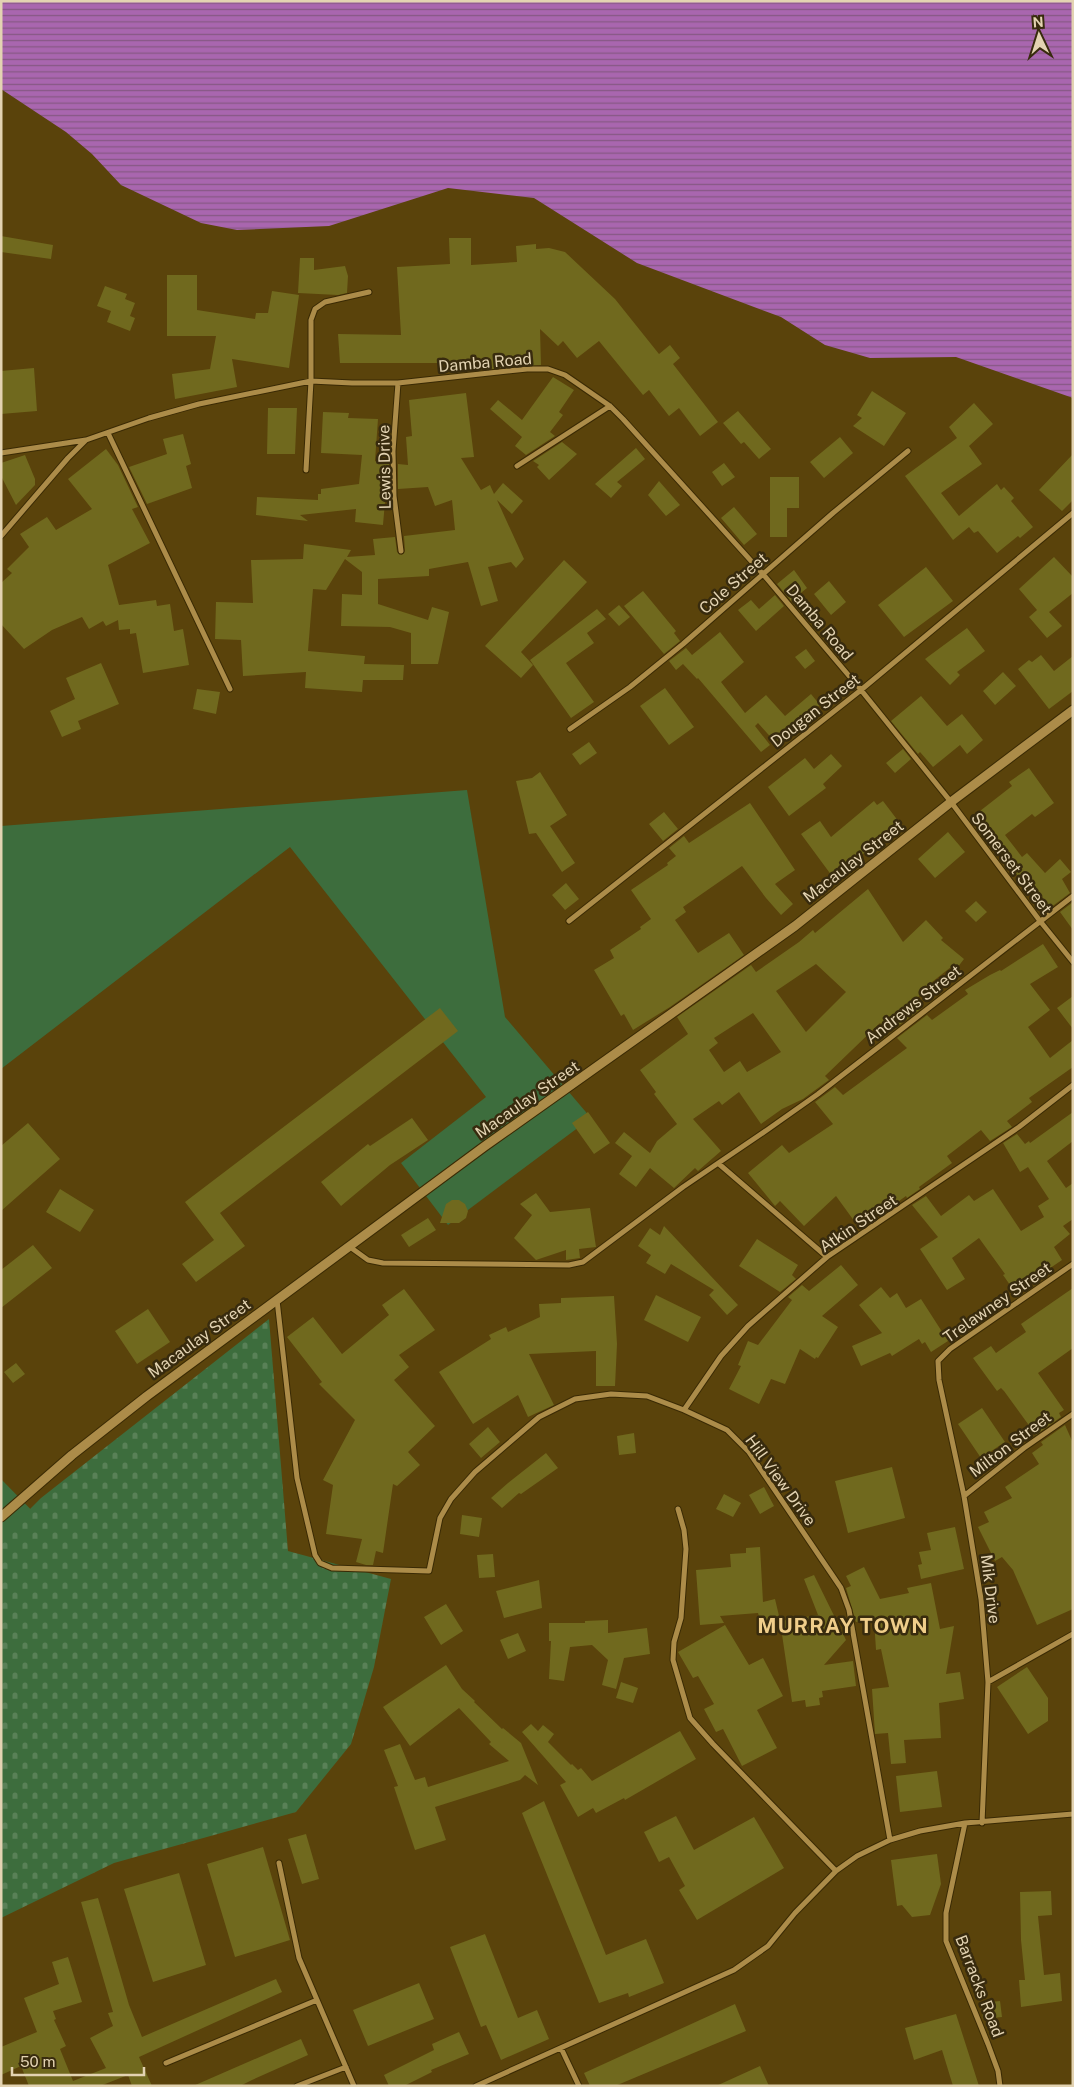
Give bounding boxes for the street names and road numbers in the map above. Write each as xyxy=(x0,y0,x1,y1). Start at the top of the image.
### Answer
street label: Damba Road xyxy=(437,349,533,376)
street label: Lewis Drive xyxy=(374,425,395,509)
street label: Cole Street xyxy=(695,549,771,618)
street label: Damba Road xyxy=(782,580,857,664)
street label: Dougan Street xyxy=(767,670,864,751)
street label: Somerset Street xyxy=(967,809,1056,918)
street label: Macaulay Street xyxy=(799,816,907,907)
street label: Andrews Street xyxy=(862,961,965,1048)
street label: Macaulay Street xyxy=(472,1057,583,1142)
street label: Atkin Street xyxy=(816,1190,901,1256)
street label: Trelawney Street xyxy=(940,1258,1055,1347)
street label: Macaulay Street xyxy=(144,1295,254,1382)
street label: Milton Street xyxy=(966,1408,1055,1481)
street label: Hill View Drive xyxy=(741,1431,820,1529)
street label: Mik Drive xyxy=(977,1553,1004,1625)
street label: Barracks Road xyxy=(951,1932,1008,2040)

